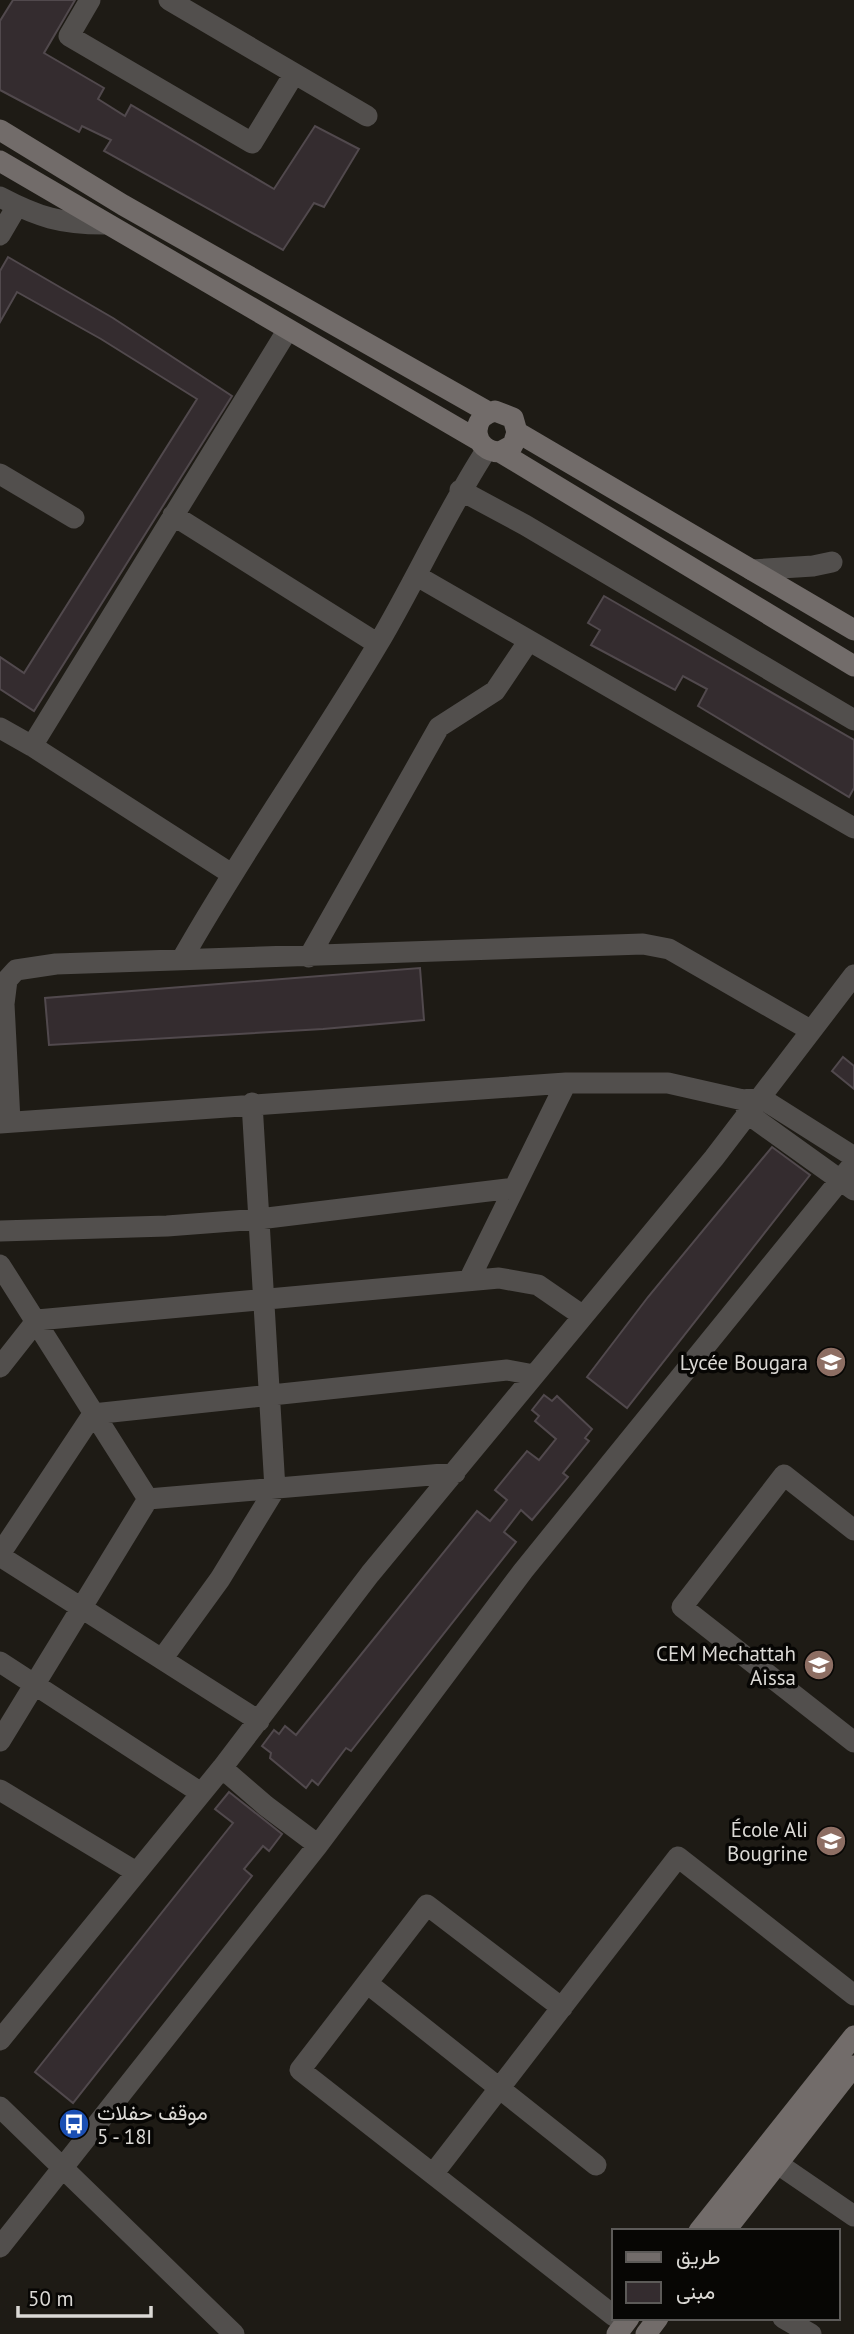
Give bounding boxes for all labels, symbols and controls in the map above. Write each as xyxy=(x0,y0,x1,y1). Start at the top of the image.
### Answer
school or university icon: Lycée Bougara xyxy=(814,1345,848,1379)
place label: Lycée Bougara xyxy=(680,1349,808,1376)
place label: CEM Mechattah Aissa xyxy=(656,1640,796,1691)
school or university icon: CEM Mechattah Aissa xyxy=(802,1648,836,1682)
place label: École Ali Bougrine xyxy=(727,1816,808,1867)
school or university icon: École Ali Bougrine xyxy=(814,1824,848,1858)
place label: موقف حفلات 5 - 18ا xyxy=(97,2099,208,2150)
bus stop icon: موقف حفلات 5 - 18ا xyxy=(57,2107,91,2141)
legend xyxy=(612,2229,840,2320)
text: طريق xyxy=(676,2243,721,2270)
scale bar xyxy=(18,2274,150,2318)
text: مبنى xyxy=(676,2278,715,2305)
text: 50 m xyxy=(28,2285,74,2312)

